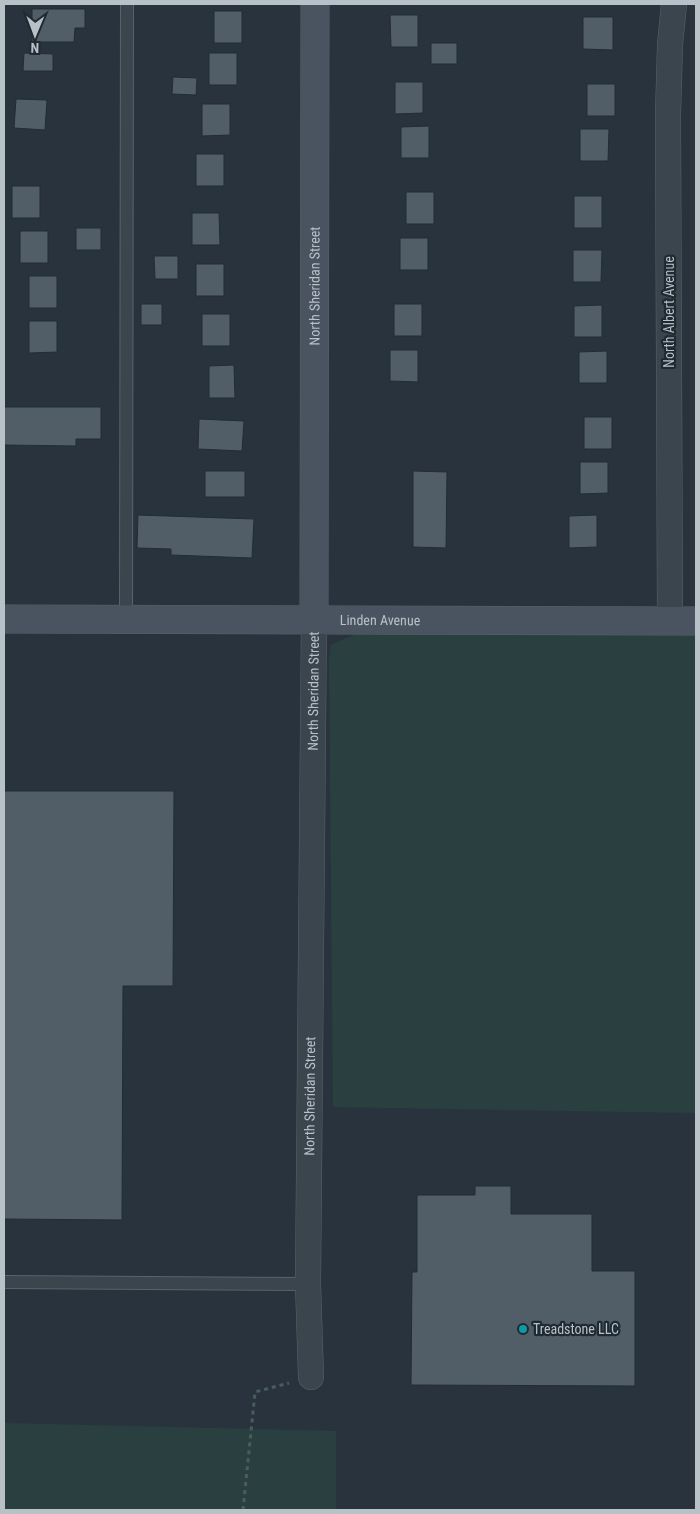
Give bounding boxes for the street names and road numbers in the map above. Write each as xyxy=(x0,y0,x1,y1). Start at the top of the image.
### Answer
street label: North Sheridan Street xyxy=(306,226,323,346)
street label: North Albert Avenue xyxy=(661,256,677,368)
street label: Linden Avenue xyxy=(340,612,421,628)
street label: North Sheridan Street xyxy=(305,631,322,751)
street label: North Sheridan Street xyxy=(301,1036,318,1156)

